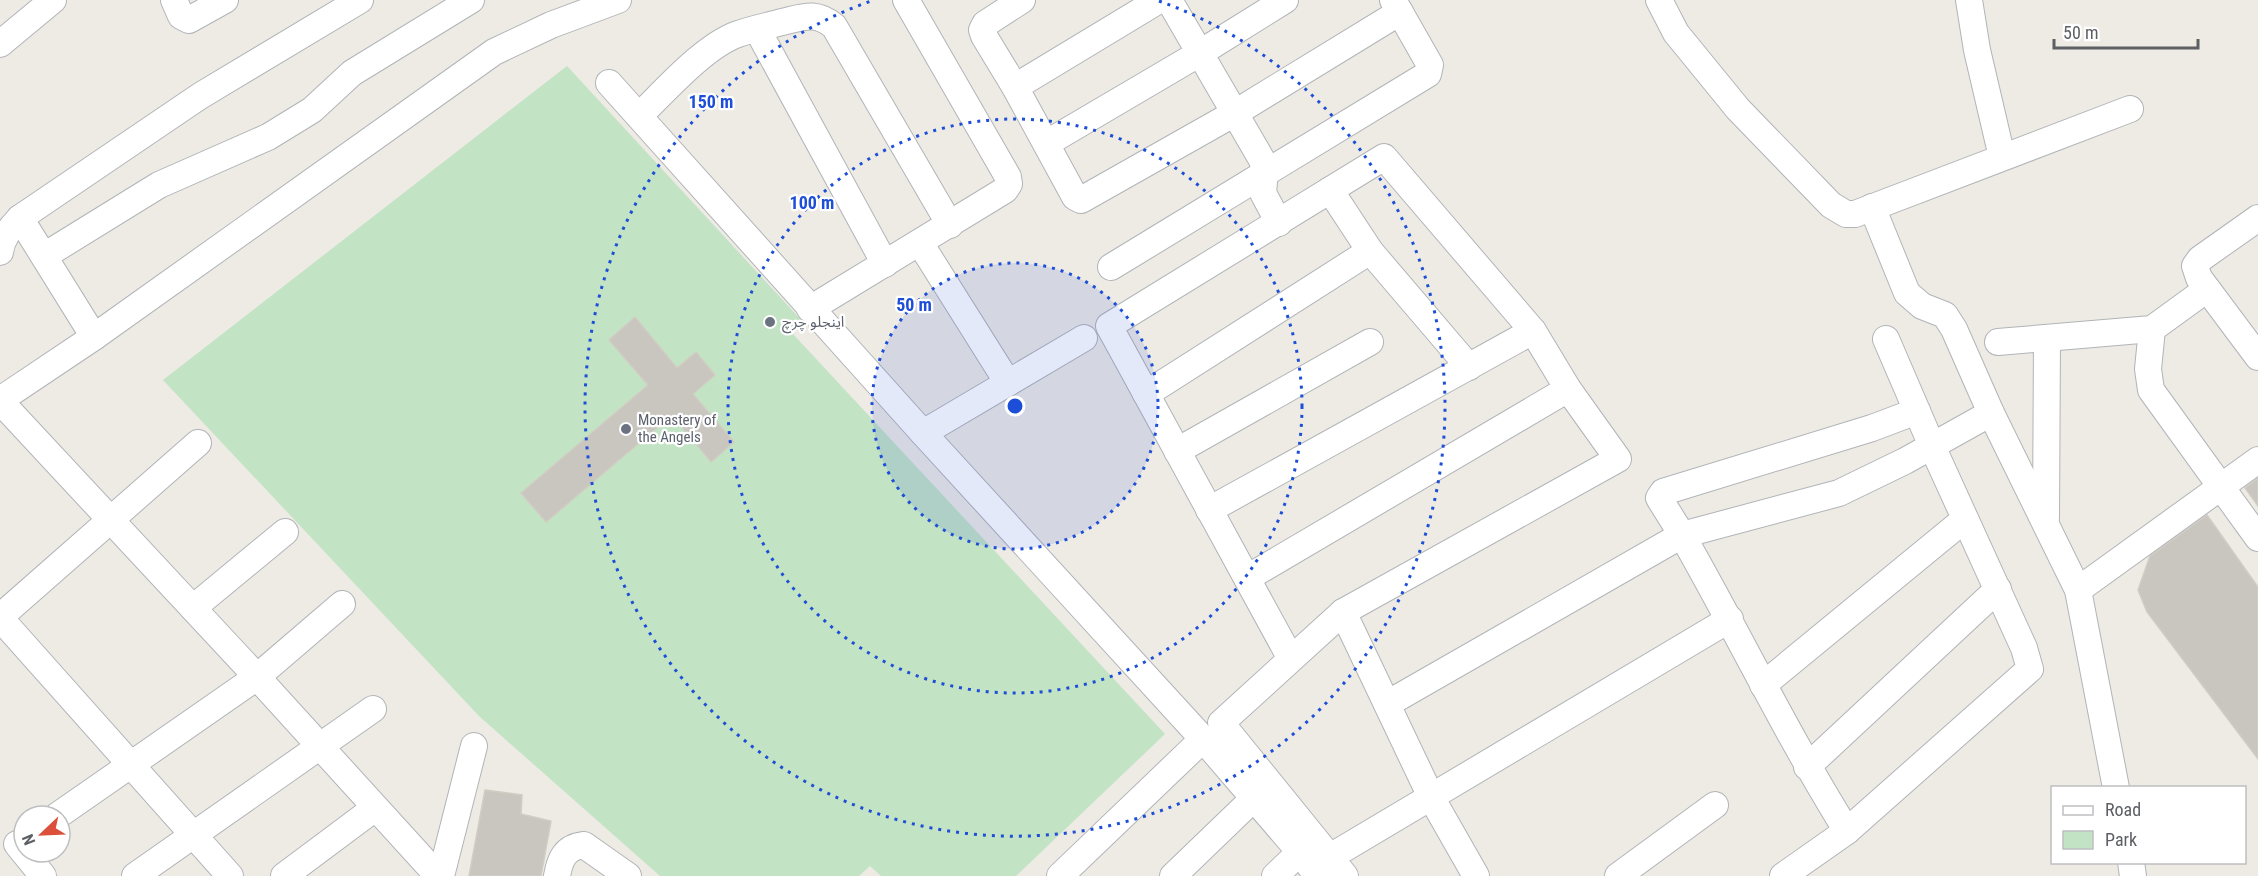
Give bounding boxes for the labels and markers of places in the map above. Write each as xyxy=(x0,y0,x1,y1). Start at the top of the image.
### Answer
place label: اینجلو چرچ xyxy=(782,313,844,334)
marker: اینجلو چرچ xyxy=(763,315,777,329)
centre of rings xyxy=(1005,396,1025,416)
place label: Monastery of the Angels xyxy=(638,411,717,446)
marker: Monastery of the Angels xyxy=(619,422,633,436)

